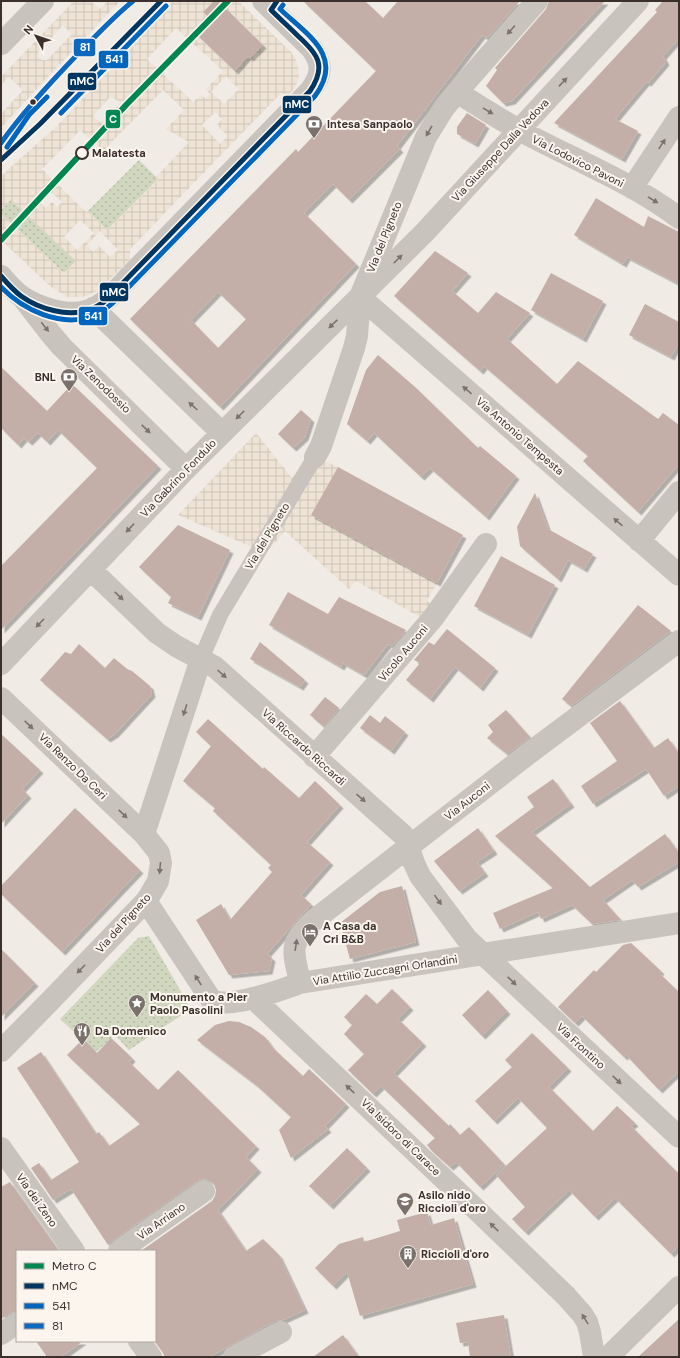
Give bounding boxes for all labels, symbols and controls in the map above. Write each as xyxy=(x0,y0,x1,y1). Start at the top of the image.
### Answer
north arrow xyxy=(16,16,56,56)
text: N xyxy=(20,22,36,37)
one-way arrow xyxy=(506,25,516,35)
line badge: 81 xyxy=(73,38,96,57)
text: 81 xyxy=(80,40,90,54)
line badge: 541 xyxy=(98,50,129,69)
text: 541 xyxy=(105,52,123,66)
line badge: nMC xyxy=(67,72,97,91)
text: nMC xyxy=(70,74,94,88)
one-way arrow xyxy=(558,77,568,87)
line badge: nMC xyxy=(282,95,312,114)
street label: Via Giuseppe Dalla Vedova xyxy=(449,96,551,204)
unlabelled marker xyxy=(28,97,38,107)
text: nMC xyxy=(285,97,309,111)
one-way arrow xyxy=(482,108,494,115)
line badge: C xyxy=(105,109,121,129)
text: C xyxy=(109,112,117,126)
bank icon: Intesa Sanpaolo xyxy=(304,114,324,139)
place label: Intesa Sanpaolo xyxy=(327,117,413,131)
one-way arrow xyxy=(426,125,433,137)
street label: Via Lodovico Pavoni xyxy=(530,132,626,190)
one-way arrow xyxy=(658,139,666,149)
marker: Malatesta xyxy=(75,146,89,160)
place label: Malatesta xyxy=(92,146,146,160)
one-way arrow xyxy=(648,196,658,204)
street label: Via del Pigneto xyxy=(363,199,405,275)
one-way arrow xyxy=(393,254,403,264)
line badge: nMC xyxy=(99,282,129,302)
text: nMC xyxy=(102,285,126,299)
line badge: 541 xyxy=(78,306,108,326)
text: 541 xyxy=(84,309,102,323)
one-way arrow xyxy=(328,319,338,329)
one-way arrow xyxy=(40,321,49,332)
street label: Via Zenodossio xyxy=(68,352,134,416)
bank icon: BNL xyxy=(59,367,79,392)
place label: BNL xyxy=(35,370,56,384)
one-way arrow xyxy=(462,386,472,395)
street label: Via Antonio Tempesta xyxy=(473,394,567,478)
one-way arrow xyxy=(189,402,198,411)
one-way arrow xyxy=(235,410,245,420)
one-way arrow xyxy=(141,424,151,434)
street label: Via Gabrino Fondulo xyxy=(137,436,219,520)
street label: Via del Pigneto xyxy=(242,500,292,572)
one-way arrow xyxy=(613,517,623,527)
one-way arrow xyxy=(125,523,135,533)
one-way arrow xyxy=(114,592,124,601)
one-way arrow xyxy=(35,618,45,628)
street label: Vicolo Auconi xyxy=(375,622,431,684)
one-way arrow xyxy=(217,670,227,679)
one-way arrow xyxy=(182,704,188,716)
street label: Via Riccardo Riccardi xyxy=(259,706,349,788)
one-way arrow xyxy=(24,720,34,730)
street label: Via Renzo Da Ceri xyxy=(36,730,110,802)
street label: Via Auconi xyxy=(441,779,493,823)
one-way arrow xyxy=(356,794,366,803)
one-way arrow xyxy=(118,810,129,819)
one-way arrow xyxy=(157,862,163,874)
street label: Via del Pigneto xyxy=(92,890,154,956)
one-way arrow xyxy=(434,894,442,905)
place label: A Casa da Cri B&B xyxy=(323,919,376,946)
hotel icon: A Casa da Cri B&B xyxy=(300,922,320,947)
one-way arrow xyxy=(293,939,299,951)
street label: Via Attilio Zuccagni Orlandini xyxy=(312,952,458,988)
one-way arrow xyxy=(77,964,86,974)
one-way arrow xyxy=(194,975,202,985)
one-way arrow xyxy=(507,977,518,986)
place label: Monumento a Pier Paolo Pasolini xyxy=(150,990,248,1017)
place icon: Monumento a Pier Paolo Pasolini xyxy=(127,993,147,1018)
street label: Via Frontino xyxy=(554,1020,608,1072)
restaurant icon: Da Domenico xyxy=(72,1021,92,1046)
place label: Da Domenico xyxy=(95,1024,167,1038)
one-way arrow xyxy=(612,1075,622,1085)
one-way arrow xyxy=(345,1085,354,1094)
street label: Via Isidoro di Carace xyxy=(358,1095,444,1179)
street label: Via dei Zeno xyxy=(13,1170,61,1230)
place label: Asilo nido Riccioli d'oro xyxy=(418,1188,486,1215)
school or university icon: Asilo nido Riccioli d'oro xyxy=(395,1191,415,1216)
street label: Via Arriano xyxy=(134,1199,188,1243)
one-way arrow xyxy=(489,1222,499,1232)
building icon: Riccioli d'oro xyxy=(398,1244,418,1269)
place label: Riccioli d'oro xyxy=(421,1247,489,1261)
legend xyxy=(16,1250,156,1342)
text: Metro C xyxy=(52,1258,97,1274)
text: nMC xyxy=(52,1278,78,1294)
text: 541 xyxy=(52,1298,70,1314)
one-way arrow xyxy=(582,1313,589,1325)
text: 81 xyxy=(52,1318,63,1334)

